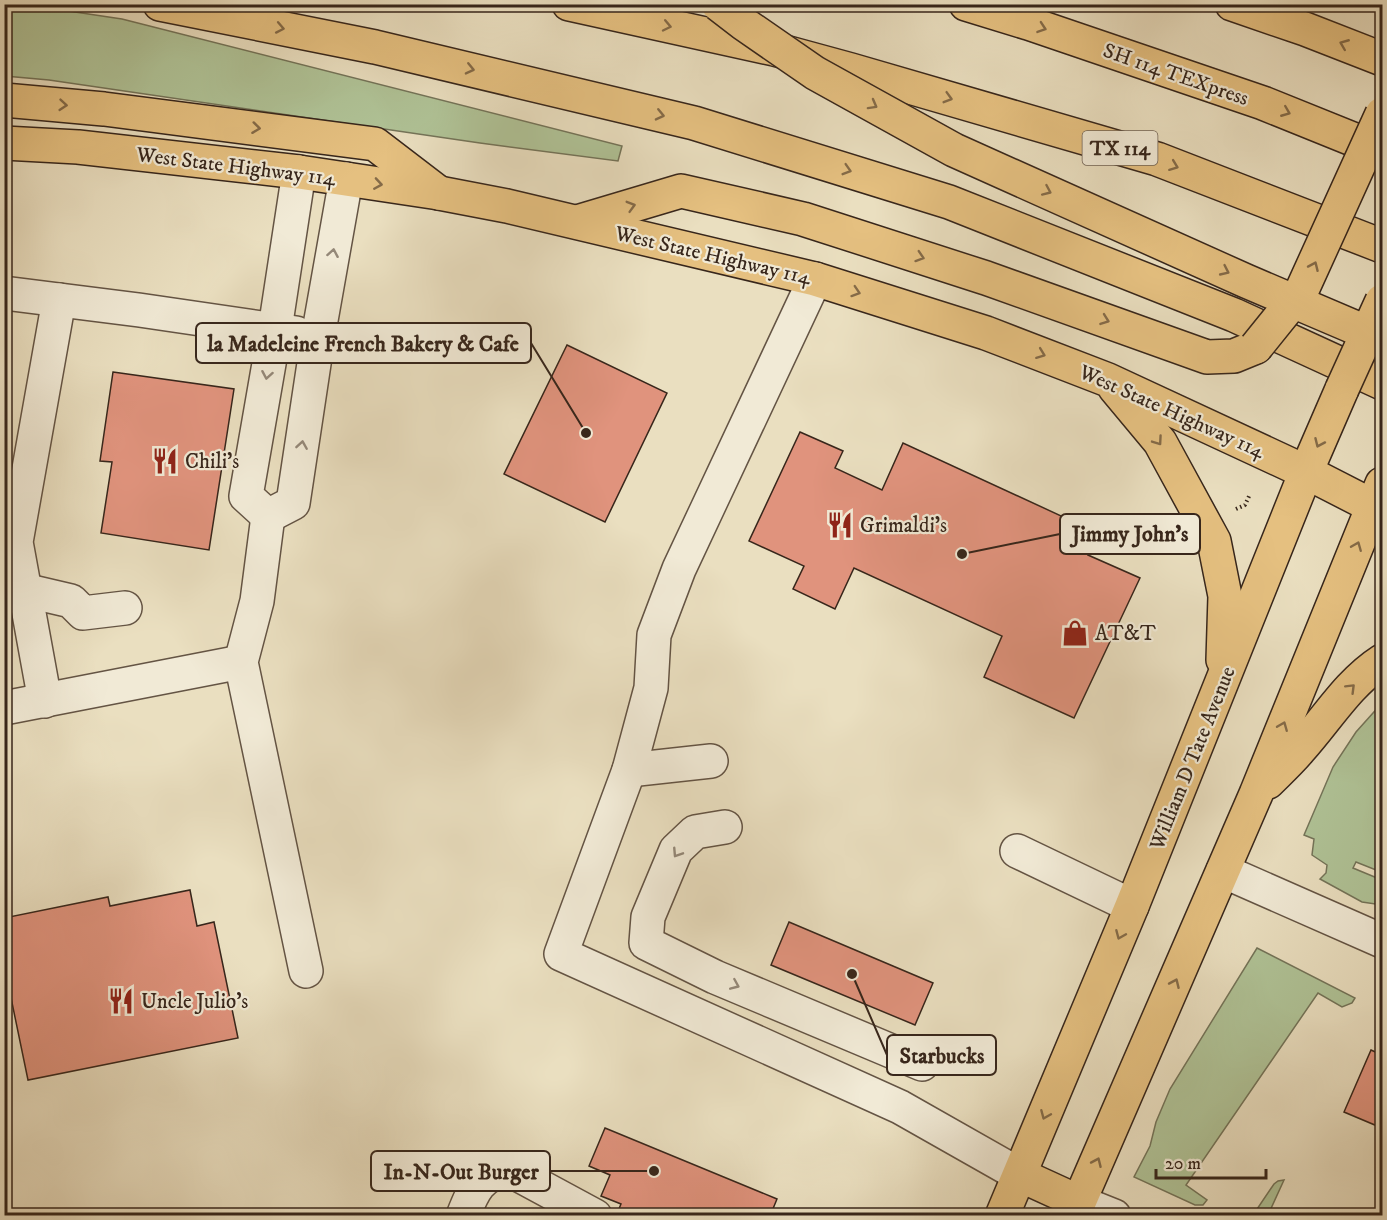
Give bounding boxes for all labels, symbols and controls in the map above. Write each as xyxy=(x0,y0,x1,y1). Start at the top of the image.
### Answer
one-way arrow xyxy=(662,19,672,32)
one-way arrow xyxy=(274,21,284,34)
one-way arrow xyxy=(1036,21,1047,33)
street label: SH 114 TEXpress xyxy=(1100,38,1252,112)
one-way arrow xyxy=(1339,39,1350,51)
one-way arrow xyxy=(465,62,475,75)
one-way arrow xyxy=(942,91,952,103)
one-way arrow xyxy=(58,98,67,111)
one-way arrow xyxy=(866,98,877,109)
one-way arrow xyxy=(1280,105,1291,118)
one-way arrow xyxy=(654,107,664,120)
one-way arrow xyxy=(252,122,261,134)
road number: TX 114 xyxy=(1082,131,1158,165)
street label: West State Highway 114 xyxy=(134,142,338,192)
one-way arrow xyxy=(1169,158,1179,171)
one-way arrow xyxy=(841,163,852,175)
one-way arrow xyxy=(373,177,382,189)
one-way arrow xyxy=(1041,184,1052,196)
one-way arrow xyxy=(625,201,636,213)
street label: West State Highway 114 xyxy=(611,221,814,291)
one-way arrow xyxy=(326,248,339,258)
one-way arrow xyxy=(914,250,925,262)
one-way arrow xyxy=(1306,261,1318,272)
one-way arrow xyxy=(1218,264,1229,276)
one-way arrow xyxy=(850,285,861,297)
one-way arrow xyxy=(1099,313,1109,326)
callout: la Madeleine French Bakery & Cafe xyxy=(196,323,531,363)
text: la Madeleine French Bakery & Cafe xyxy=(206,331,519,358)
one-way arrow xyxy=(1035,347,1046,359)
street label: West State Highway 114 xyxy=(1074,359,1269,465)
one-way arrow xyxy=(261,370,274,380)
one-way arrow xyxy=(1151,435,1162,446)
one-way arrow xyxy=(1314,436,1326,447)
one-way arrow xyxy=(295,441,307,450)
restaurant icon: Chili's xyxy=(150,446,180,476)
place label: Chili's xyxy=(185,449,239,475)
restaurant icon: Grimaldi's xyxy=(825,510,855,540)
place label: Grimaldi's xyxy=(860,513,947,539)
callout: Jimmy John's xyxy=(1060,514,1200,554)
text: Jimmy John's xyxy=(1069,521,1189,548)
one-way arrow xyxy=(1350,541,1362,552)
shop icon: AT&T xyxy=(1060,618,1090,648)
place label: AT&T xyxy=(1095,621,1156,647)
street label: William D Tate Avenue xyxy=(1144,663,1242,855)
one-way arrow xyxy=(1344,685,1355,695)
one-way arrow xyxy=(1276,722,1289,732)
one-way arrow xyxy=(673,846,684,857)
one-way arrow xyxy=(1115,929,1127,940)
one-way arrow xyxy=(728,978,739,990)
one-way arrow xyxy=(1167,978,1179,989)
restaurant icon: Uncle Julio's xyxy=(106,986,136,1016)
place label: Uncle Julio's xyxy=(141,989,248,1015)
callout: Starbucks xyxy=(887,1035,996,1075)
text: Starbucks xyxy=(900,1043,985,1070)
one-way arrow xyxy=(1040,1109,1052,1120)
scale bar xyxy=(1156,1142,1266,1180)
callout: In-N-Out Burger xyxy=(371,1151,550,1191)
text: 20 m xyxy=(1165,1153,1201,1175)
one-way arrow xyxy=(1089,1157,1101,1168)
text: In-N-Out Burger xyxy=(383,1159,539,1186)

